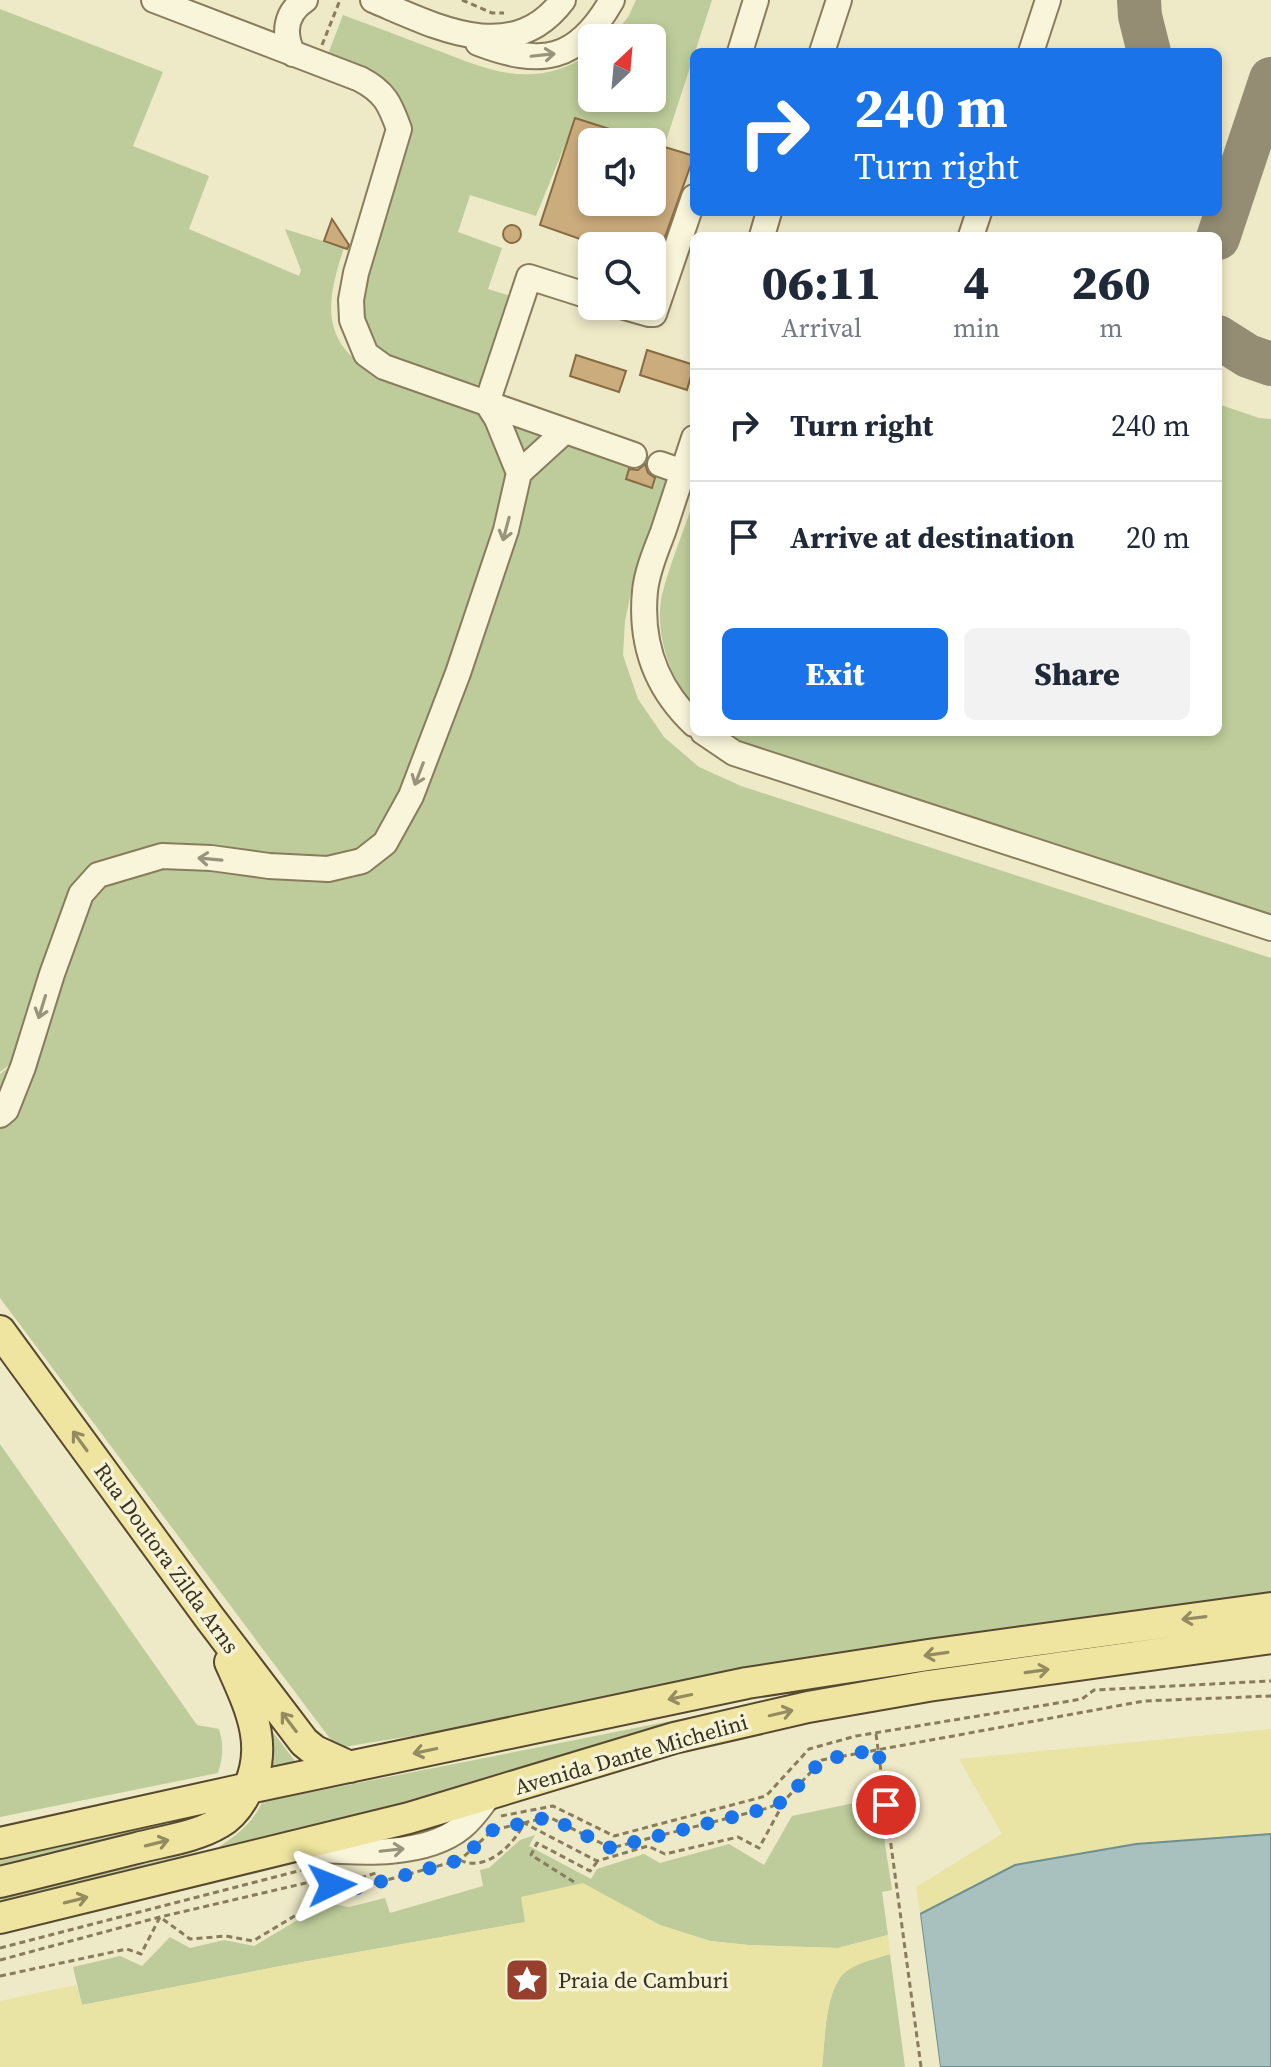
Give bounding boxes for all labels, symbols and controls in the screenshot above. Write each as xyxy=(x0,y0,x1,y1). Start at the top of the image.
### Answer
north arrow xyxy=(578,24,666,112)
map controls xyxy=(578,24,666,320)
one-way arrow xyxy=(529,48,556,63)
text: 240 m xyxy=(854,69,1008,146)
icon: right xyxy=(722,80,826,184)
button: sound xyxy=(578,128,666,216)
text: Turn right xyxy=(854,142,1019,191)
button: search xyxy=(578,232,666,320)
text: 06:11 xyxy=(761,249,882,315)
text: 4 xyxy=(963,249,990,315)
text: 260 xyxy=(1071,249,1151,315)
text: Arrival xyxy=(781,310,862,346)
text: min xyxy=(953,310,1000,346)
text: m xyxy=(1099,310,1123,346)
icon: right xyxy=(722,403,766,447)
text: Turn right xyxy=(790,405,933,446)
text: 240 m xyxy=(1111,405,1190,446)
one-way arrow xyxy=(497,515,512,541)
icon: arrive xyxy=(722,515,766,559)
text: Arrive at destination xyxy=(790,517,1075,558)
text: 20 m xyxy=(1126,517,1190,558)
button: Exit xyxy=(722,628,948,720)
button: Share xyxy=(964,628,1190,720)
one-way arrow xyxy=(411,761,425,786)
one-way arrow xyxy=(197,851,224,866)
one-way arrow xyxy=(34,994,48,1019)
one-way arrow xyxy=(72,1431,89,1452)
street label: Rua Doutora Zilda Arns xyxy=(88,1457,246,1659)
one-way arrow xyxy=(1181,1611,1208,1626)
one-way arrow xyxy=(923,1646,950,1661)
one-way arrow xyxy=(1024,1663,1049,1678)
one-way arrow xyxy=(667,1690,693,1705)
one-way arrow xyxy=(767,1705,793,1720)
street label: Avenida Dante Michelini xyxy=(511,1706,751,1802)
one-way arrow xyxy=(280,1712,297,1733)
one-way arrow xyxy=(413,1744,439,1759)
pin xyxy=(852,1771,920,1839)
icon: arrive xyxy=(864,1783,908,1827)
one-way arrow xyxy=(144,1835,170,1850)
one-way arrow xyxy=(379,1842,405,1857)
position arrow xyxy=(290,1843,374,1927)
one-way arrow xyxy=(62,1891,88,1906)
place icon: Praia de Camburi xyxy=(503,1956,551,2004)
place label: Praia de Camburi xyxy=(558,1965,729,1995)

